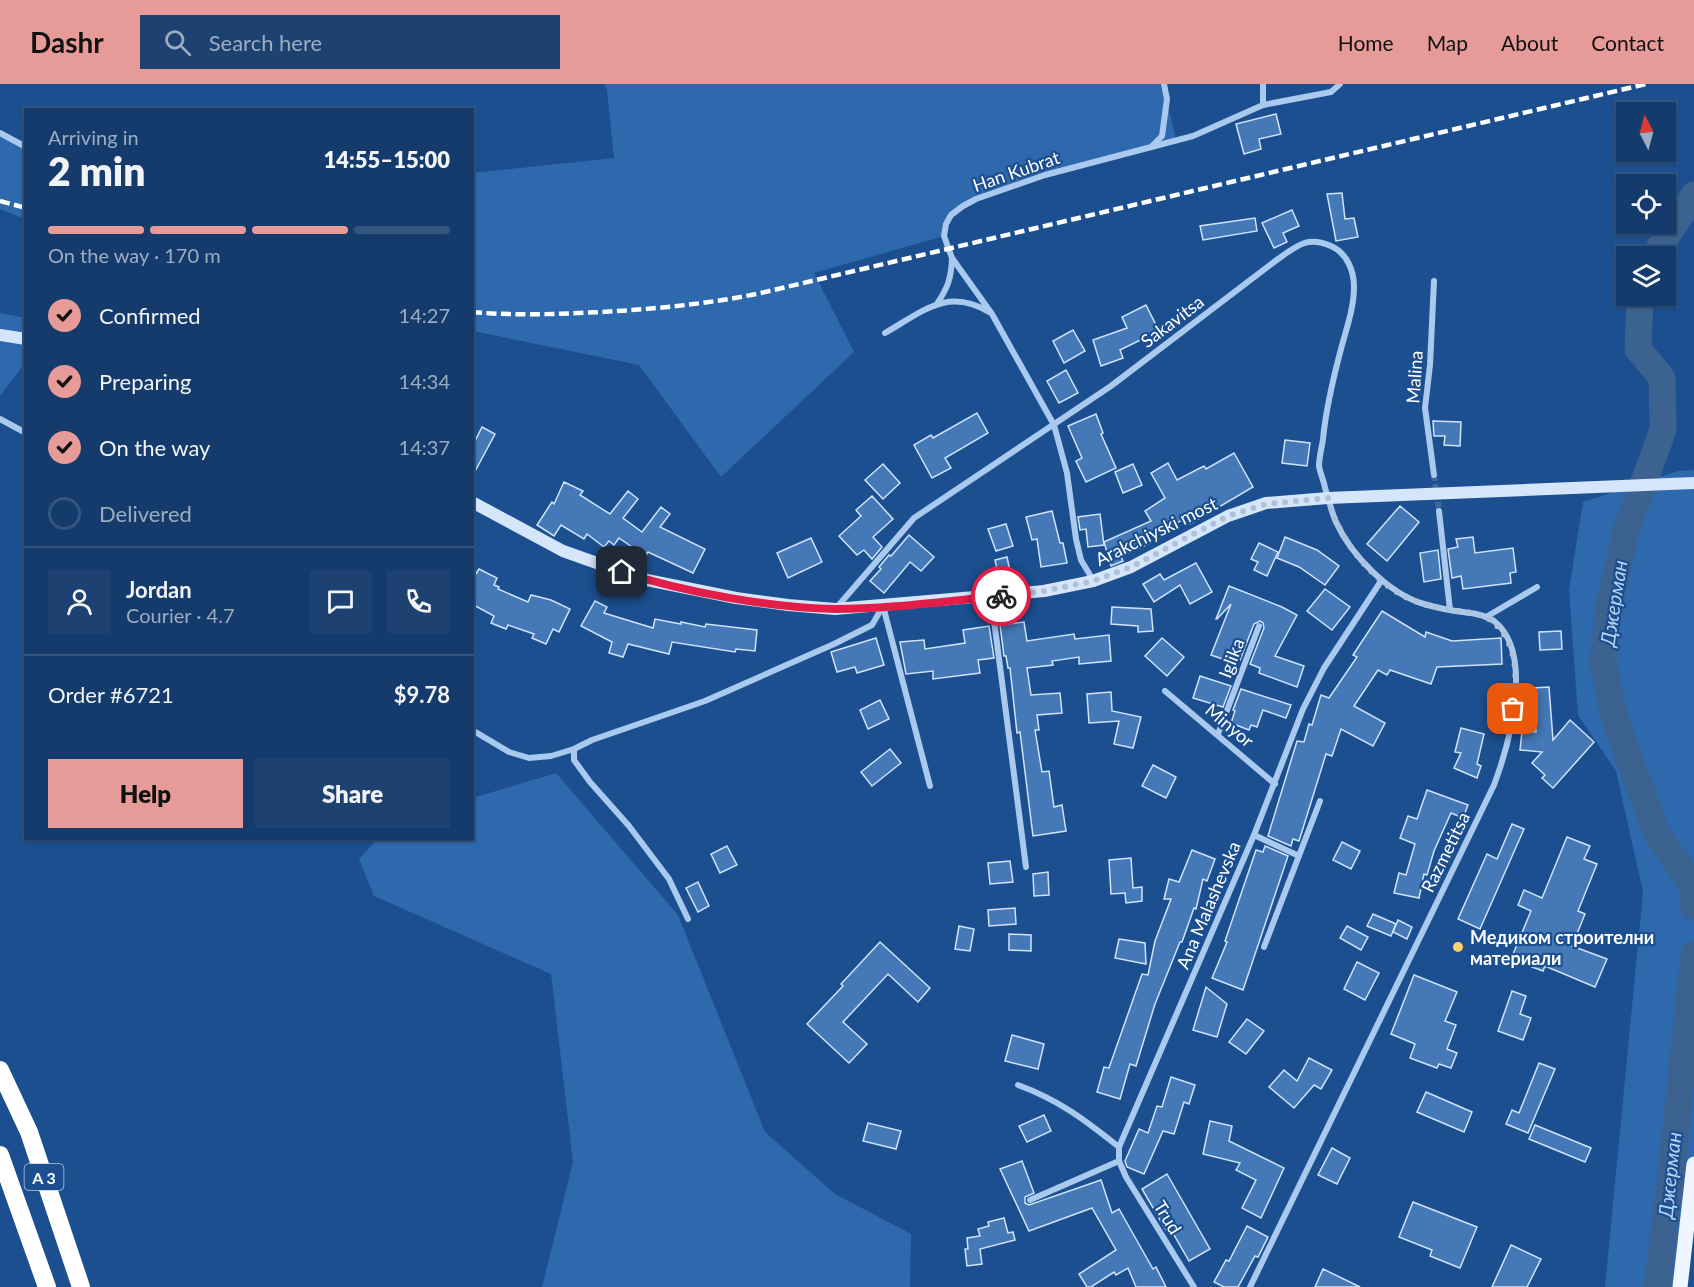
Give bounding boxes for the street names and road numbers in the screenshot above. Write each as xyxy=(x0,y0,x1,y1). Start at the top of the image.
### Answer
street label: Han Kubrat xyxy=(970,146,1063,196)
street label: Sakavitsa xyxy=(1136,290,1208,352)
street label: Malina xyxy=(1401,350,1427,404)
street label: Arakchiyski most xyxy=(1091,492,1221,570)
street label: Iglika xyxy=(1213,635,1249,681)
street label: Minyor xyxy=(1201,698,1259,752)
street label: Razmetitsa xyxy=(1416,808,1474,896)
street label: Ana Malashevska xyxy=(1171,838,1245,972)
road number: A 3 xyxy=(24,1164,63,1190)
street label: Trud xyxy=(1149,1196,1187,1238)

